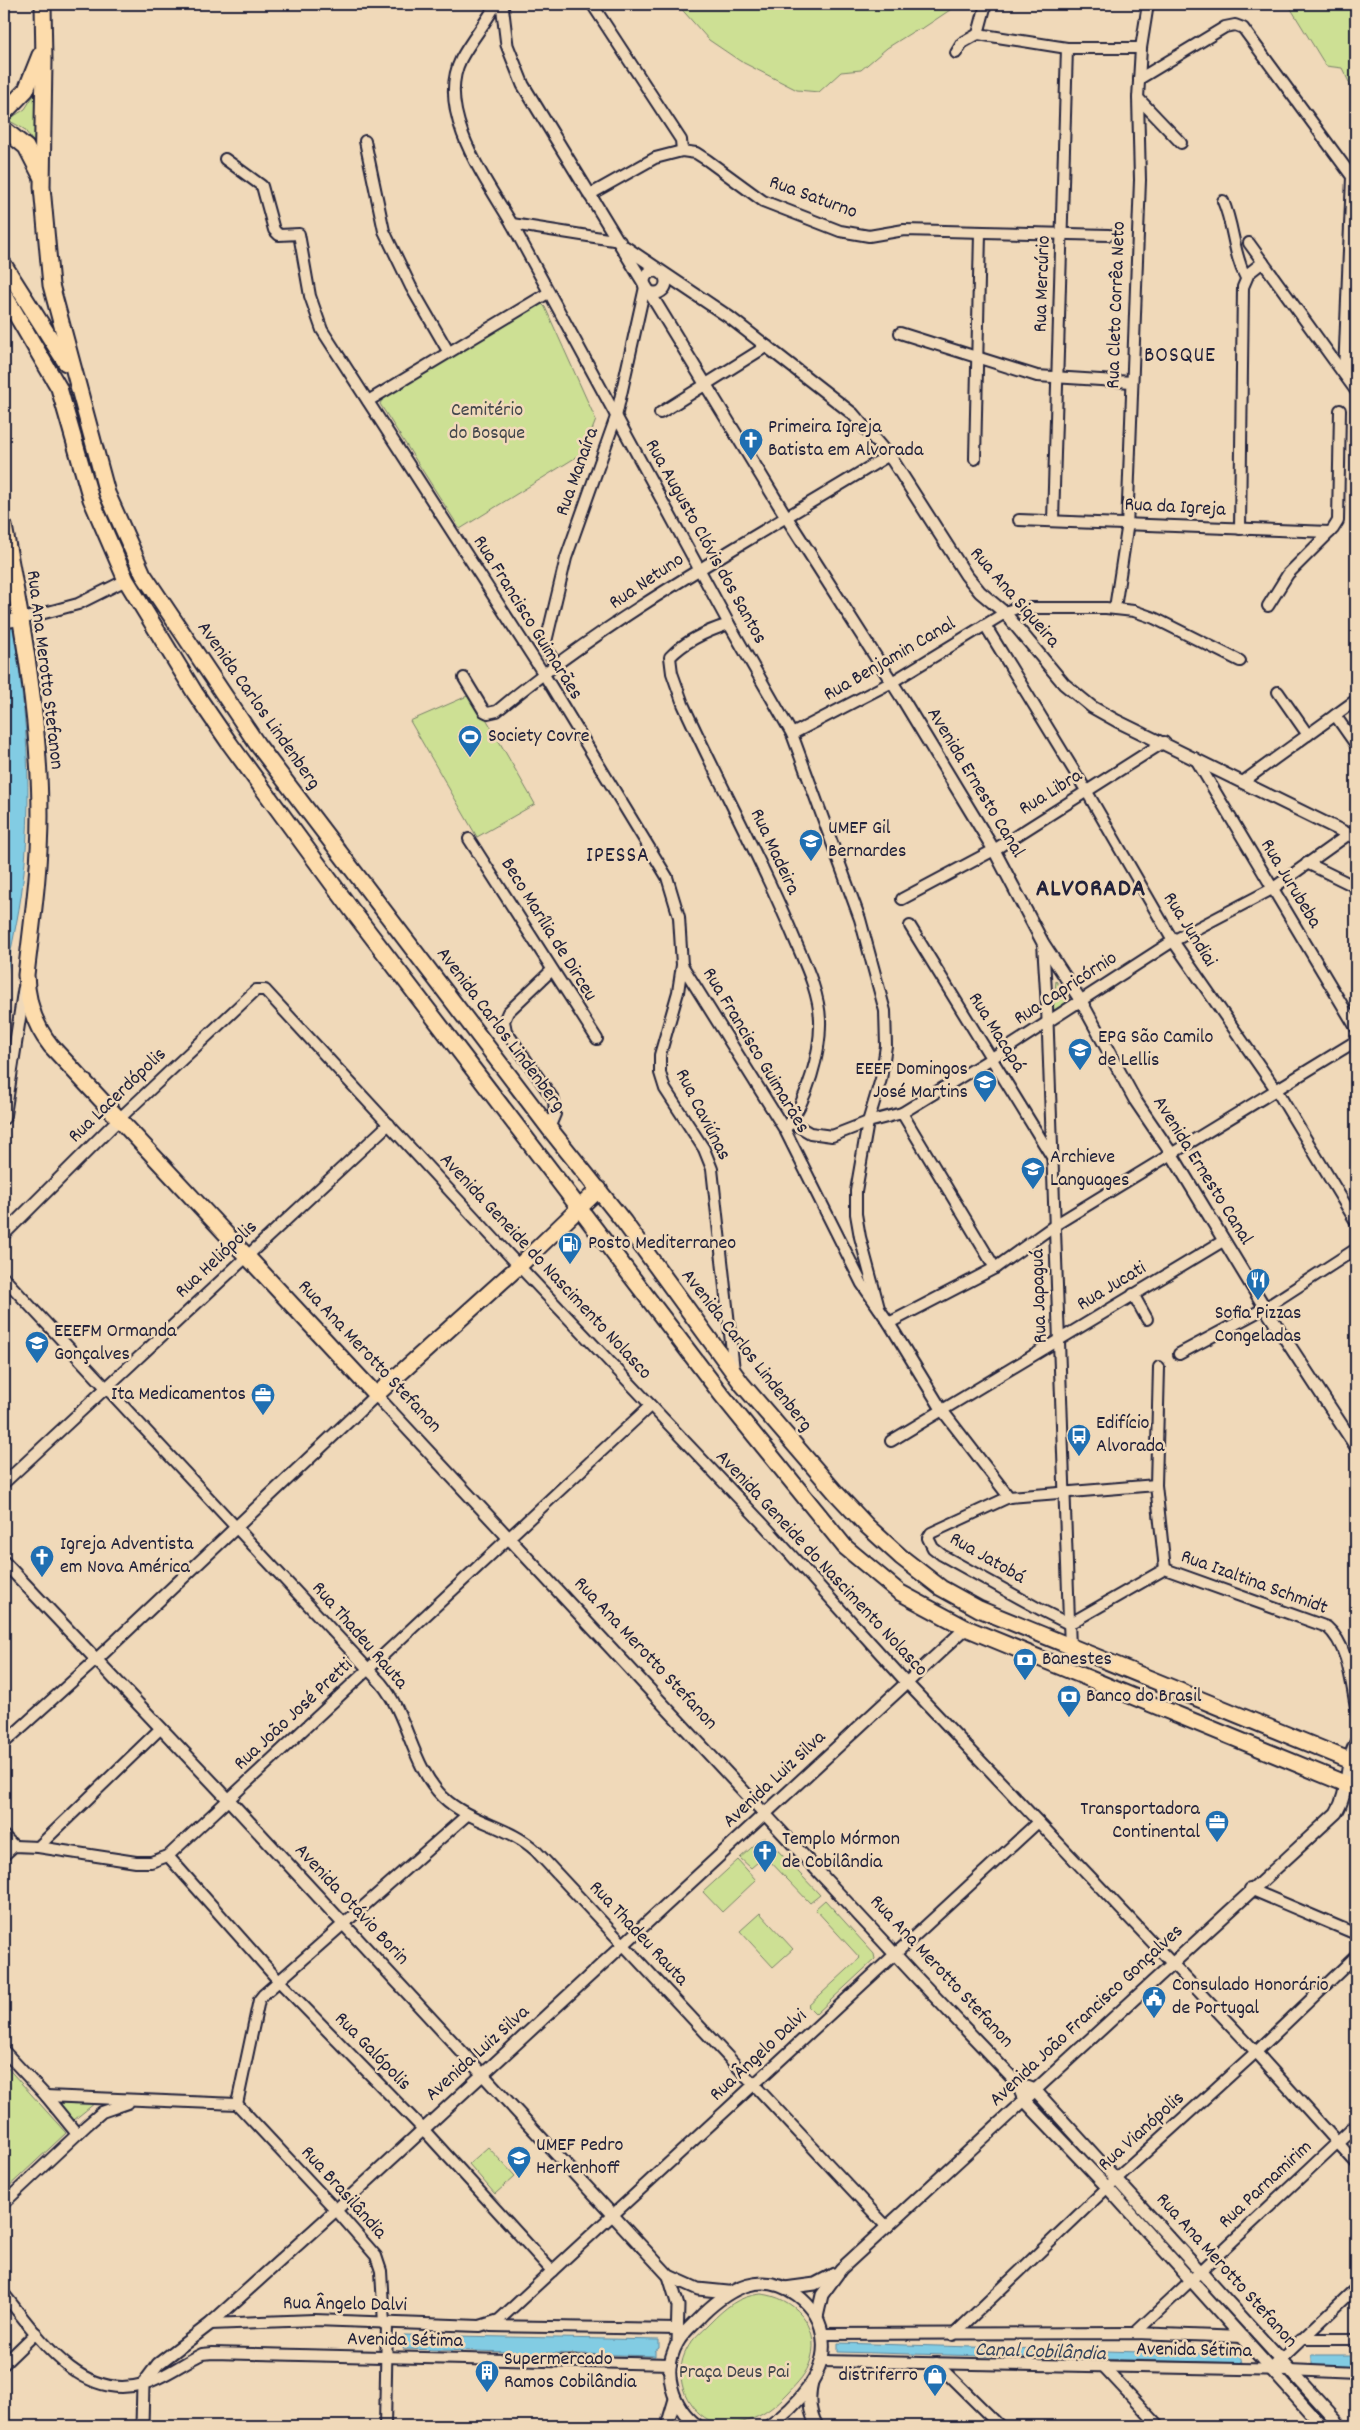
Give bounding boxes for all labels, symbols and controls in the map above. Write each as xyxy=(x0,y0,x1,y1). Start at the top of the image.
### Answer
street label: Rua Saturno xyxy=(765,169,861,227)
street label: Rua Cleto Corrêa Neto xyxy=(1100,221,1134,389)
street label: Rua Mercúrio xyxy=(1027,235,1059,333)
district label: BOSQUE xyxy=(1144,341,1216,372)
park label: Cemitério do Bosque xyxy=(449,397,525,448)
place label: Primeira Igreja Batista em Alvorada xyxy=(768,414,924,465)
street label: Rua Manaíra xyxy=(549,423,607,520)
church icon: Primeira Igreja Batista em Alvorada xyxy=(738,427,764,461)
street label: Rua Augusto Clóvis dos Santos xyxy=(637,434,773,650)
street label: Rua da Igreja xyxy=(1124,491,1227,525)
street label: Rua Francisco Guimarães xyxy=(465,530,589,706)
street label: Rua Ana Siqueira xyxy=(962,541,1066,655)
street label: Rua Netuno xyxy=(604,547,690,617)
street label: Rua Ana Merotto Stefanon xyxy=(18,569,70,771)
street label: Rua Benjamin Canal xyxy=(819,611,961,709)
street label: Avenida Carlos Lindenberg xyxy=(189,616,327,796)
street label: Avenida Ernesto Canal xyxy=(919,703,1031,864)
place label: Society Covre xyxy=(488,723,590,751)
sports icon: Society Covre xyxy=(457,724,483,758)
street label: Rua Libra xyxy=(1014,762,1088,823)
street label: Rua Madeira xyxy=(742,804,806,900)
place label: UMEF Gil Bernardes xyxy=(828,815,906,866)
school or university icon: UMEF Gil Bernardes xyxy=(798,828,824,862)
street label: Rua Jurubeba xyxy=(1252,834,1328,934)
district label: IPESSA xyxy=(586,841,650,872)
street label: Beco Marília de Dirceu xyxy=(493,853,603,1007)
district label: ALVORADA xyxy=(1036,872,1146,908)
street label: Rua Jundiai xyxy=(1155,887,1223,973)
street label: Avenida Carlos Lindenberg xyxy=(429,942,571,1118)
street label: Rua Capricórnio xyxy=(1009,945,1123,1033)
street label: Rua Francisco Guimarães xyxy=(694,963,816,1139)
street label: Rua Macapá xyxy=(960,987,1032,1079)
place label: EPG São Camilo de Lellis xyxy=(1098,1024,1214,1075)
school or university icon: EPG São Camilo de Lellis xyxy=(1067,1037,1093,1071)
street label: Rua Lacerdópolis xyxy=(62,1042,174,1150)
place label: EEEF Domingos José Martins xyxy=(855,1056,968,1107)
street label: Rua Caviúnas xyxy=(667,1064,737,1166)
school or university icon: EEEF Domingos José Martins xyxy=(972,1069,998,1103)
street label: Avenida Ernesto Canal xyxy=(1145,1091,1259,1251)
place label: Archieve Languages xyxy=(1050,1144,1130,1195)
street label: Avenida Geneide do Nascimento Nolasco xyxy=(432,1147,658,1387)
school or university icon: Archieve Languages xyxy=(1020,1156,1046,1190)
street label: Rua Heliópolis xyxy=(170,1214,264,1306)
place label: Posto Mediterraneo xyxy=(588,1230,736,1258)
fuel station icon: Posto Mediterraneo xyxy=(557,1231,583,1265)
street label: Rua Japaguá xyxy=(1024,1248,1056,1344)
street label: Rua Jucati xyxy=(1072,1255,1152,1319)
street label: Avenida Carlos Lindenberg xyxy=(673,1264,819,1438)
restaurant icon: Sofia Pizzas Congeladas xyxy=(1245,1267,1271,1301)
street label: Rua Ana Merotto Stefanon xyxy=(290,1274,448,1440)
place label: Sofia Pizzas Congeladas xyxy=(1215,1300,1301,1351)
place label: EEEFM Ormanda Gonçalves xyxy=(54,1318,177,1369)
school or university icon: EEEFM Ormanda Gonçalves xyxy=(24,1330,50,1364)
place label: Ita Medicamentos xyxy=(111,1381,246,1409)
office icon: Ita Medicamentos xyxy=(250,1382,276,1416)
place label: Edifício Alvorada xyxy=(1096,1410,1165,1461)
bus stop icon: Edifício Alvorada xyxy=(1066,1423,1092,1457)
street label: Avenida Geneide do Nascimento Nolasco xyxy=(708,1444,934,1684)
street label: Rua Jatobá xyxy=(944,1526,1030,1592)
place label: Igreja Adventista em Nova América xyxy=(60,1531,194,1582)
street label: Rua Izaltina Schmidt xyxy=(1177,1543,1331,1623)
church icon: Igreja Adventista em Nova América xyxy=(29,1544,55,1578)
street label: Rua Ana Merotto Stefanon xyxy=(566,1571,724,1737)
street label: Rua Thadeu Rauta xyxy=(304,1576,414,1696)
place label: Banestes xyxy=(1042,1646,1112,1674)
bank icon: Banestes xyxy=(1012,1647,1038,1681)
street label: Rua João José Pretti xyxy=(228,1652,360,1778)
place label: Banco do Brasil xyxy=(1086,1683,1202,1711)
bank icon: Banco do Brasil xyxy=(1056,1684,1082,1718)
street label: Avenida Luiz Silva xyxy=(717,1724,833,1835)
place label: Transportadora Continental xyxy=(1080,1796,1201,1847)
office icon: Transportadora Continental xyxy=(1204,1809,1230,1843)
place label: Templo Mórmon de Cobilândia xyxy=(782,1826,900,1877)
street label: Avenida Otávio Borin xyxy=(287,1838,415,1972)
church icon: Templo Mórmon de Cobilândia xyxy=(752,1839,778,1873)
street label: Rua Thadeu Rauta xyxy=(582,1875,695,1993)
street label: Rua Ana Merotto Stefanon xyxy=(862,1889,1020,2055)
street label: Avenida João Francisco Gonçalves xyxy=(984,1918,1190,2114)
place label: Consulado Honorário de Portugal xyxy=(1172,1972,1329,2023)
public building icon: Consulado Honorário de Portugal xyxy=(1141,1985,1167,2019)
street label: Avenida Luiz Silva xyxy=(420,1999,537,2109)
street label: Rua Ângelo Dalvi xyxy=(704,2003,814,2109)
street label: Rua Galópolis xyxy=(327,2006,417,2098)
street label: Rua Vianópolis xyxy=(1092,2085,1192,2179)
place label: UMEF Pedro Herkenhoff xyxy=(536,2132,624,2183)
street label: Rua Parnamirim xyxy=(1213,2134,1319,2236)
street label: Rua Brasilândia xyxy=(293,2140,393,2246)
school or university icon: UMEF Pedro Herkenhoff xyxy=(506,2145,532,2179)
street label: Rua Ana Merotto Stefanon xyxy=(1149,2187,1303,2355)
street label: Rua Ângelo Dalvi xyxy=(283,2290,408,2320)
street label: Avenida Sétima xyxy=(347,2326,464,2356)
water label: Canal Cobilândia xyxy=(974,2336,1107,2370)
street label: Avenida Sétima xyxy=(1136,2336,1253,2366)
place label: Supermercado Ramos Cobilândia xyxy=(504,2346,637,2397)
building icon: Supermercado Ramos Cobilândia xyxy=(474,2359,500,2393)
park label: Praça Deus Pai xyxy=(679,2359,790,2387)
place label: distriferro xyxy=(839,2362,918,2390)
shop icon: distriferro xyxy=(922,2363,948,2397)

